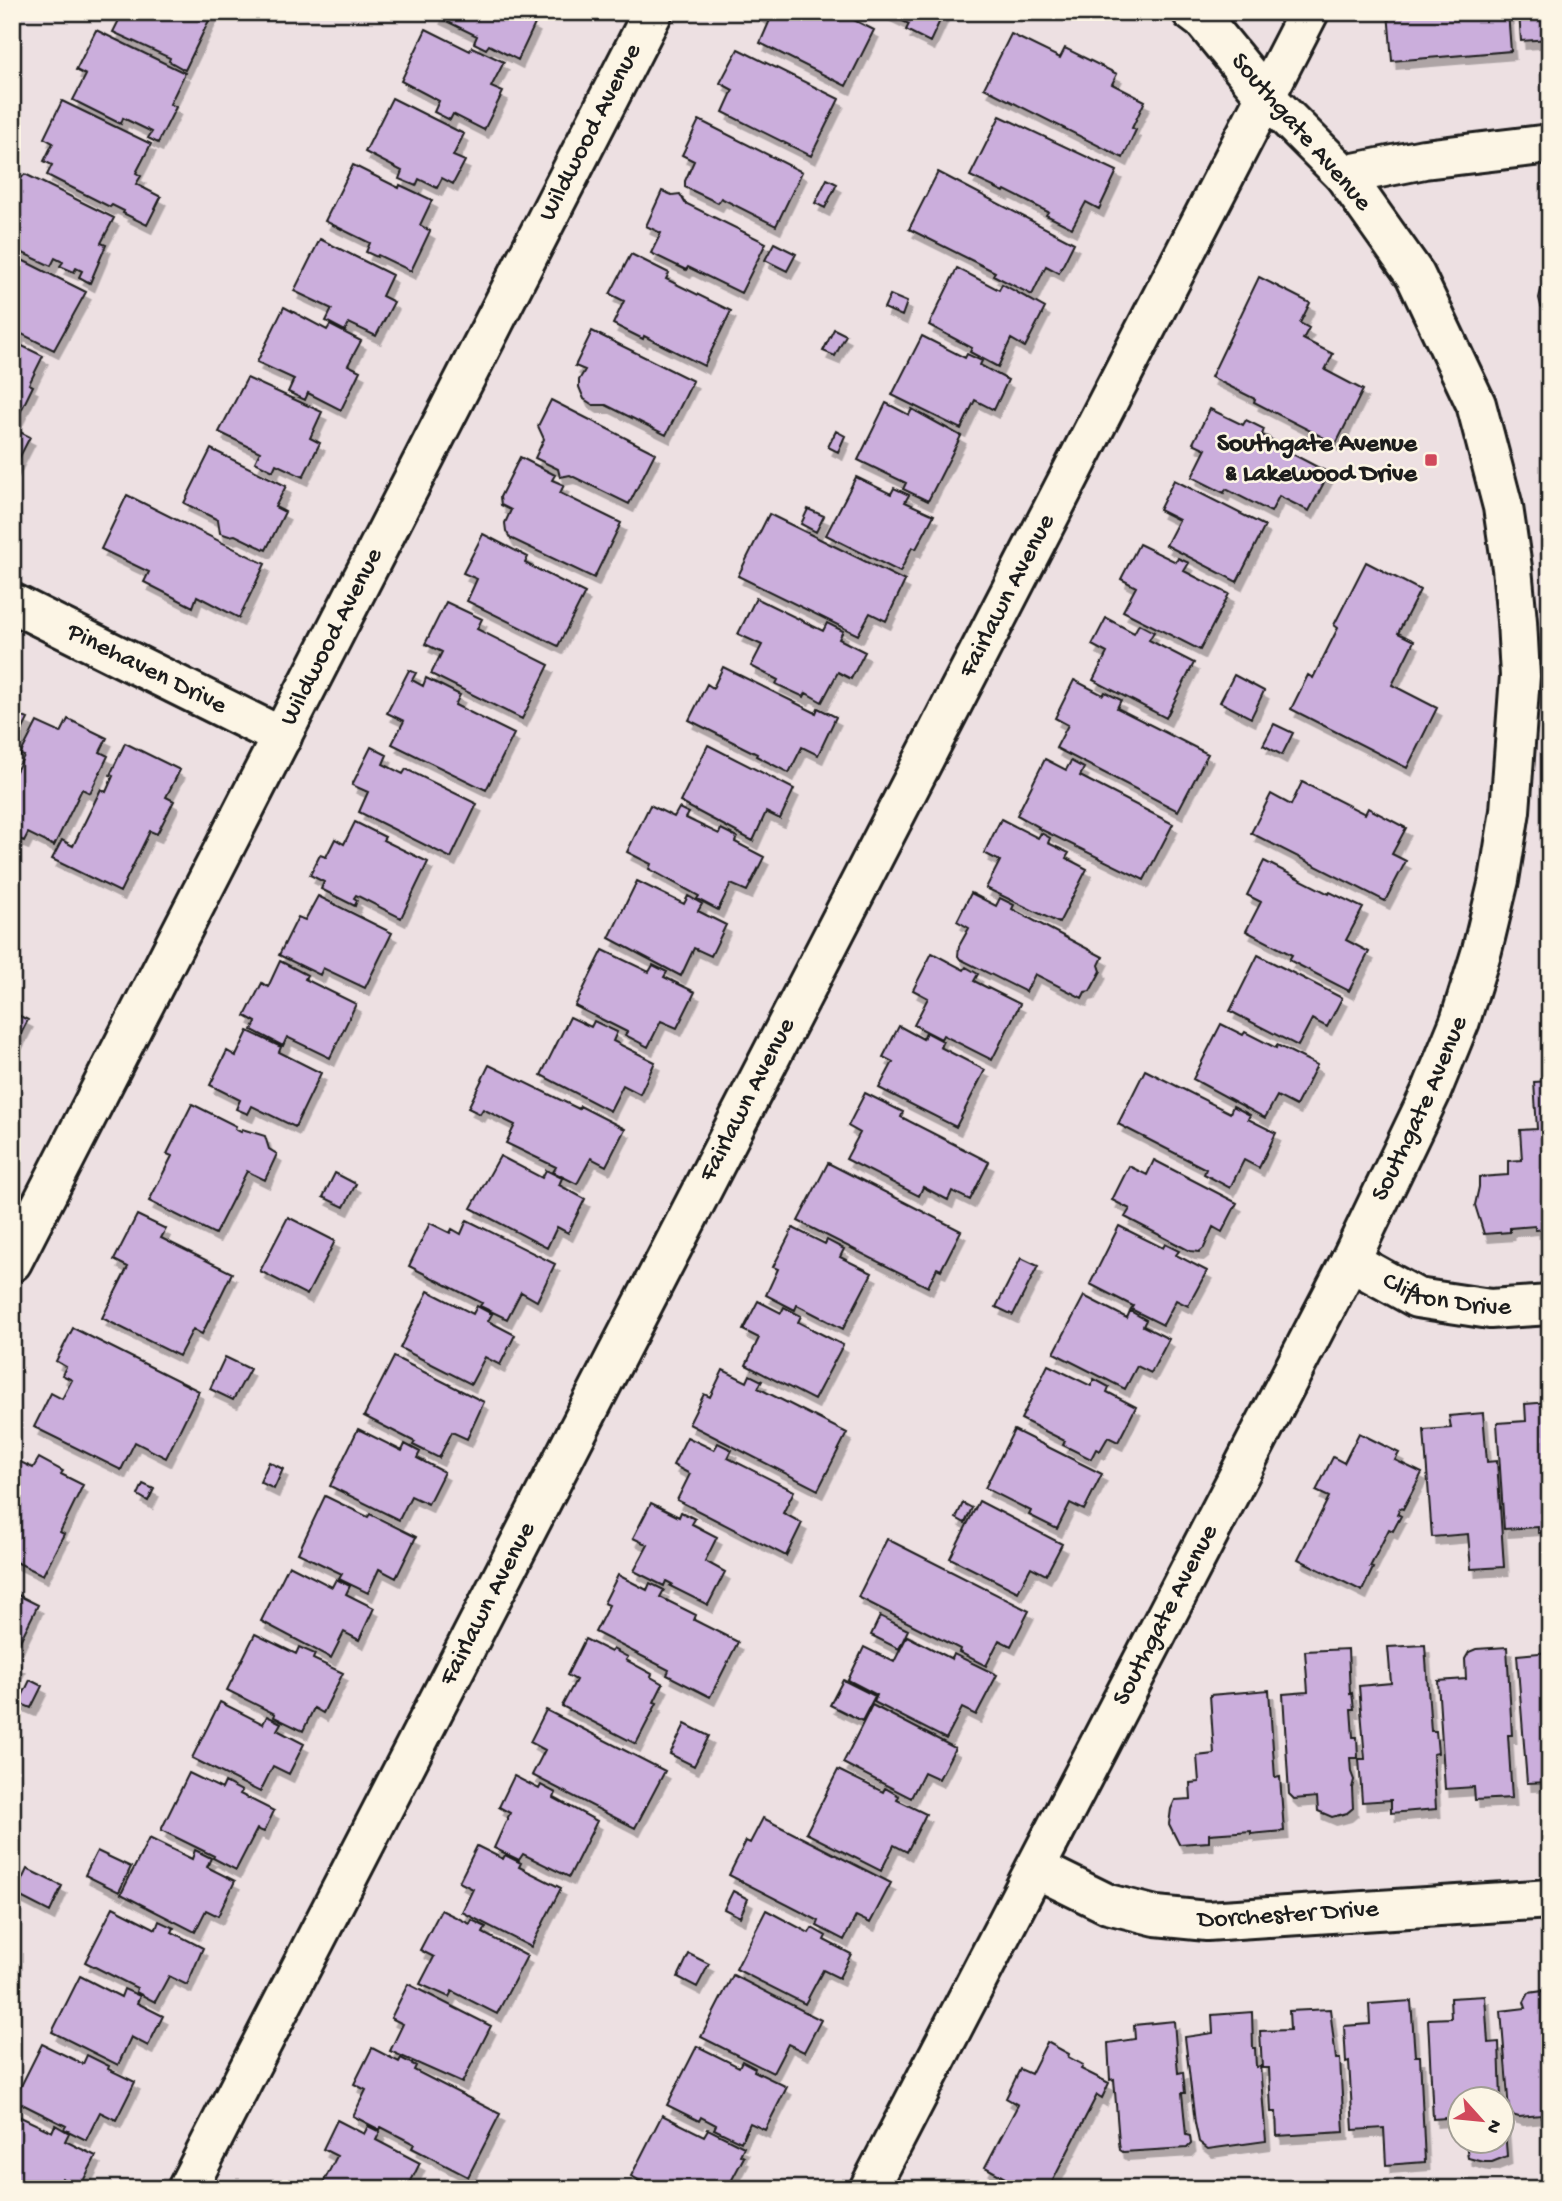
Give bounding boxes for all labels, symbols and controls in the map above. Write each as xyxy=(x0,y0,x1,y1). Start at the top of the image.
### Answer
street label: Wildwood Avenue xyxy=(533,38,650,227)
street label: Southgate Avenue xyxy=(1223,47,1378,219)
place label: Southgate Avenue & Lakewood Drive xyxy=(1217,430,1419,491)
marker: Southgate Avenue & Lakewood Drive xyxy=(1423,452,1439,468)
street label: Fairlawn Avenue xyxy=(953,509,1063,684)
street label: Wildwood Avenue xyxy=(274,543,391,731)
street label: Pinehaven Drive xyxy=(61,617,232,723)
street label: Southgate Avenue xyxy=(1365,1011,1476,1207)
street label: Fairlawn Avenue xyxy=(693,1013,803,1188)
street label: Clifton Drive xyxy=(1376,1266,1513,1325)
street label: Fairlawn Avenue xyxy=(433,1517,544,1692)
street label: Southgate Avenue xyxy=(1106,1519,1226,1711)
street label: Dorchester Drive xyxy=(1194,1894,1380,1937)
north arrow xyxy=(1446,2086,1516,2156)
text: N xyxy=(1480,2115,1506,2137)

